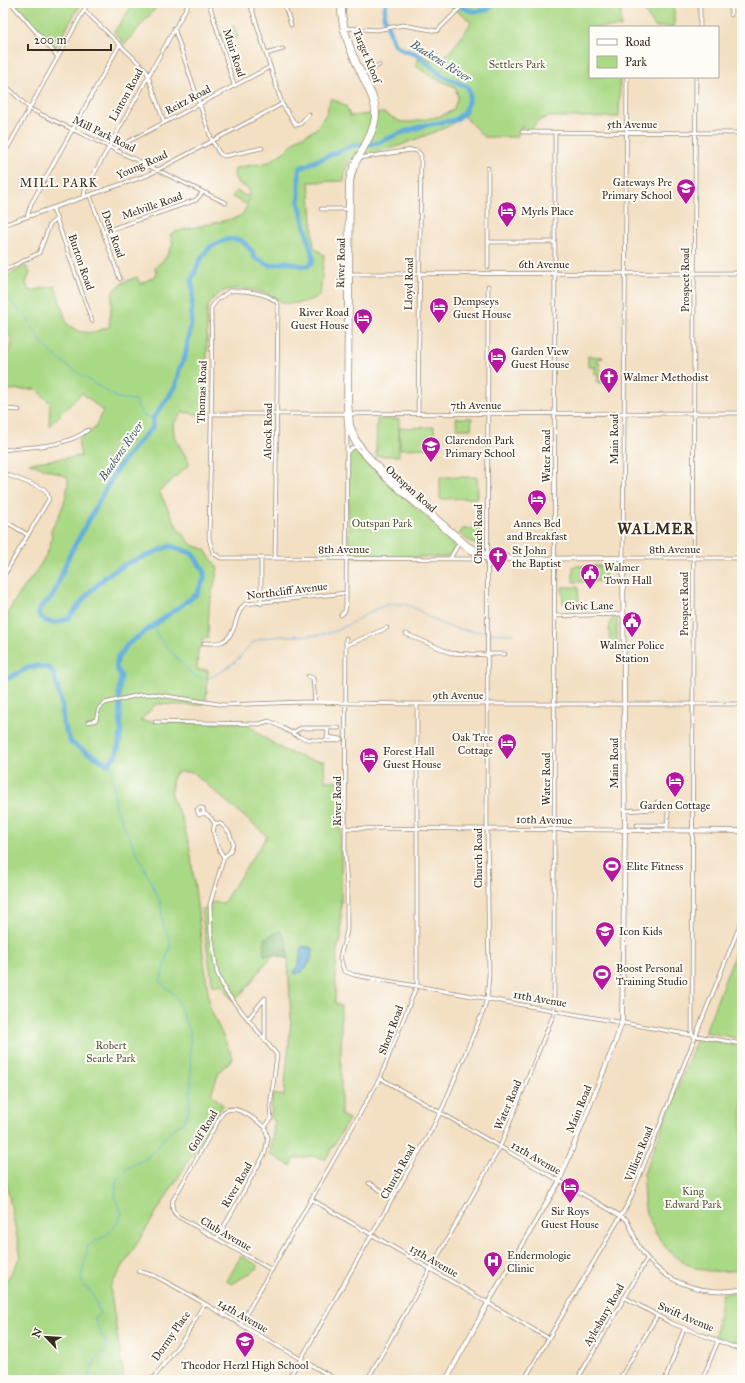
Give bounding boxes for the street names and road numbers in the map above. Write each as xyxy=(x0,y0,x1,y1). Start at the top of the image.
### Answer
street label: Muir Road xyxy=(220,27,248,79)
street label: Target Kloof xyxy=(350,27,385,87)
street label: Linton Road xyxy=(106,66,146,124)
street label: Reitz Road xyxy=(163,82,214,117)
street label: Mill Park Road xyxy=(70,113,138,155)
street label: 5th Avenue xyxy=(607,118,658,131)
street label: Young Road xyxy=(114,148,170,182)
street label: Melville Road xyxy=(120,189,184,222)
street label: Dene Road xyxy=(99,208,127,260)
street label: Burton Road xyxy=(65,232,97,292)
street label: River Road xyxy=(334,237,348,288)
street label: Prospect Road xyxy=(679,247,692,312)
street label: Lloyd Road xyxy=(402,257,416,311)
street label: 6th Avenue xyxy=(518,258,570,271)
street label: Thomas Road xyxy=(194,360,210,424)
street label: 7th Avenue xyxy=(450,399,502,412)
street label: Alcock Road xyxy=(261,402,275,460)
street label: Main Road xyxy=(608,413,621,464)
street label: Water Road xyxy=(540,429,553,482)
street label: Outspan Road xyxy=(383,463,440,516)
street label: Church Road xyxy=(472,504,485,564)
street label: 8th Avenue xyxy=(318,543,370,556)
street label: 8th Avenue xyxy=(649,543,701,556)
street label: Prospect Road xyxy=(678,571,691,636)
street label: Northcliff Avenue xyxy=(246,580,329,602)
street label: Civic Lane xyxy=(564,599,614,613)
street label: 9th Avenue xyxy=(432,689,484,702)
street label: Main Road xyxy=(608,737,621,788)
street label: Water Road xyxy=(540,752,553,805)
street label: River Road xyxy=(331,775,344,826)
street label: 10th Avenue xyxy=(516,813,573,827)
street label: Church Road xyxy=(472,828,485,888)
street label: 11th Avenue xyxy=(512,988,568,1010)
street label: Short Road xyxy=(376,1003,407,1057)
street label: Water Road xyxy=(492,1078,525,1132)
street label: Main Road xyxy=(563,1083,595,1135)
street label: Golf Road xyxy=(186,1107,221,1154)
street label: Villiers Road xyxy=(622,1124,656,1184)
street label: 12th Avenue xyxy=(509,1139,564,1178)
street label: Church Road xyxy=(378,1142,418,1201)
street label: River Road xyxy=(219,1160,255,1210)
street label: Club Avenue xyxy=(198,1214,254,1254)
street label: 13th Avenue xyxy=(407,1242,461,1280)
street label: Aylesbury Road xyxy=(580,1281,627,1349)
street label: 14th Avenue xyxy=(216,1296,271,1336)
street label: Swift Avenue xyxy=(656,1299,716,1335)
street label: Dormy Place xyxy=(149,1308,193,1364)

